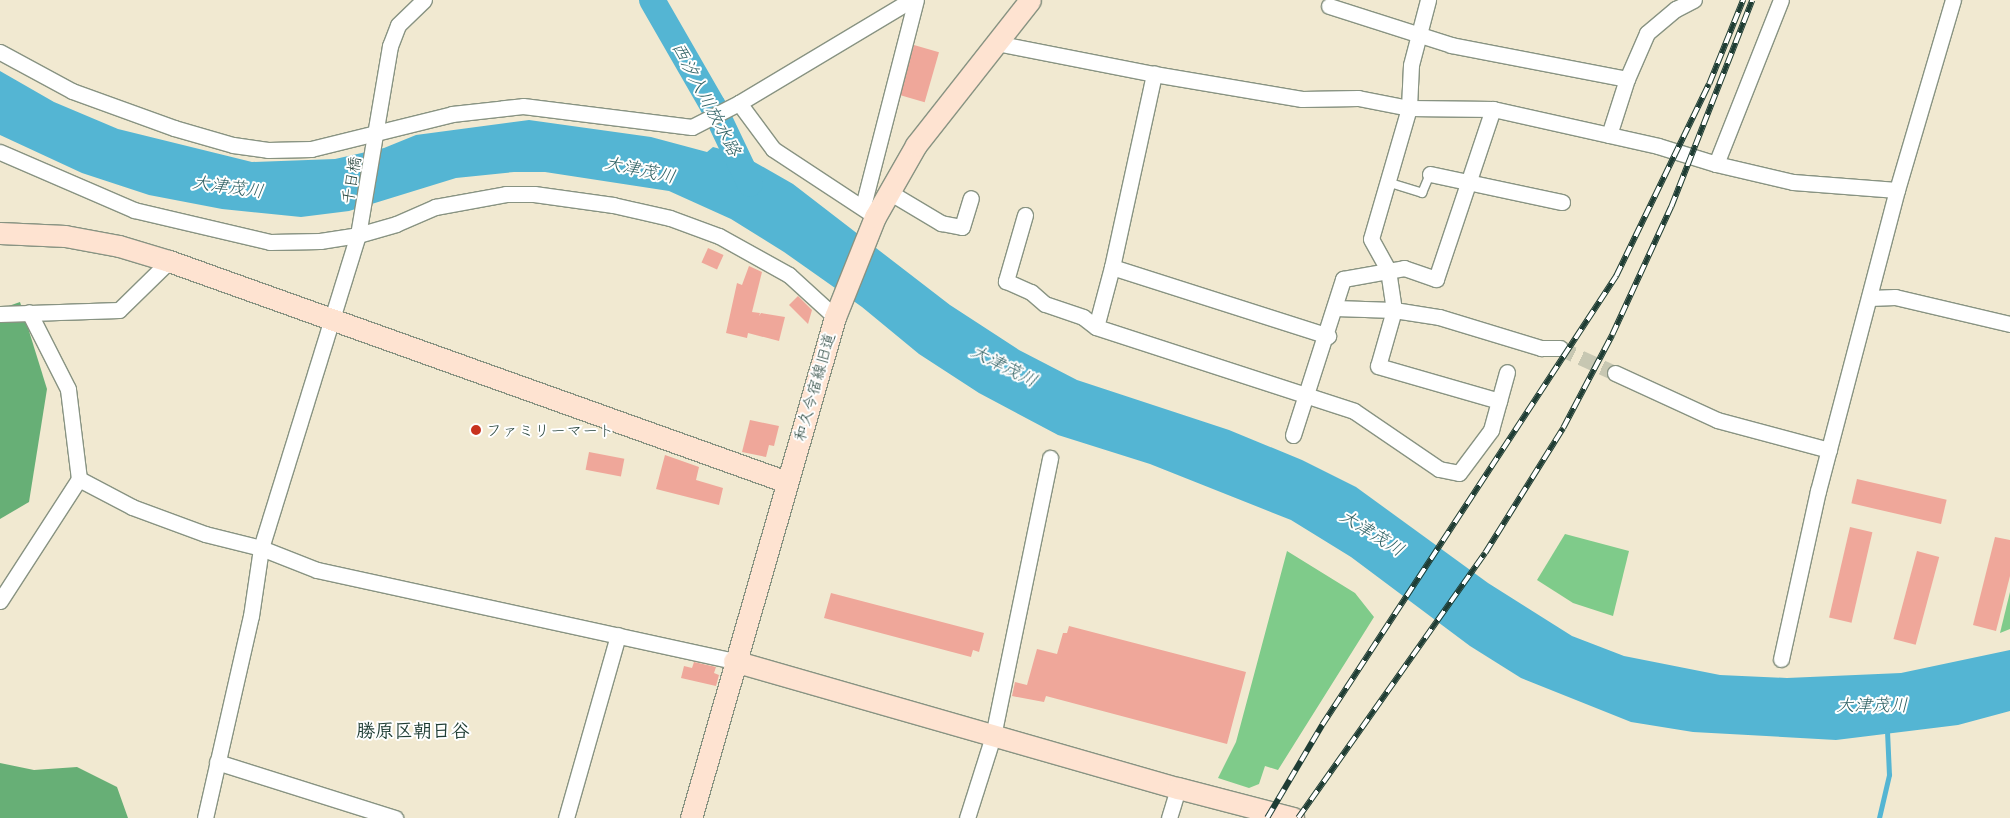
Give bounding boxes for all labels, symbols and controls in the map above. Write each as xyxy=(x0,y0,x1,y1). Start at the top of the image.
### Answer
water label: 西汐入川放水路 xyxy=(667,38,745,160)
water label: 大津茂川 xyxy=(603,152,677,188)
street label: 千日橋 xyxy=(337,155,365,205)
water label: 大津茂川 xyxy=(191,171,265,203)
street label: 和久今宿線旧道 xyxy=(789,331,839,443)
water label: 大津茂川 xyxy=(967,340,1041,392)
place label: ファミリーマート xyxy=(486,420,614,440)
marker: ファミリーマート xyxy=(470,424,482,436)
water label: 大津茂川 xyxy=(1336,505,1408,561)
water label: 大津茂川 xyxy=(1836,694,1908,716)
district label: 勝原区朝日谷 xyxy=(356,720,470,742)

